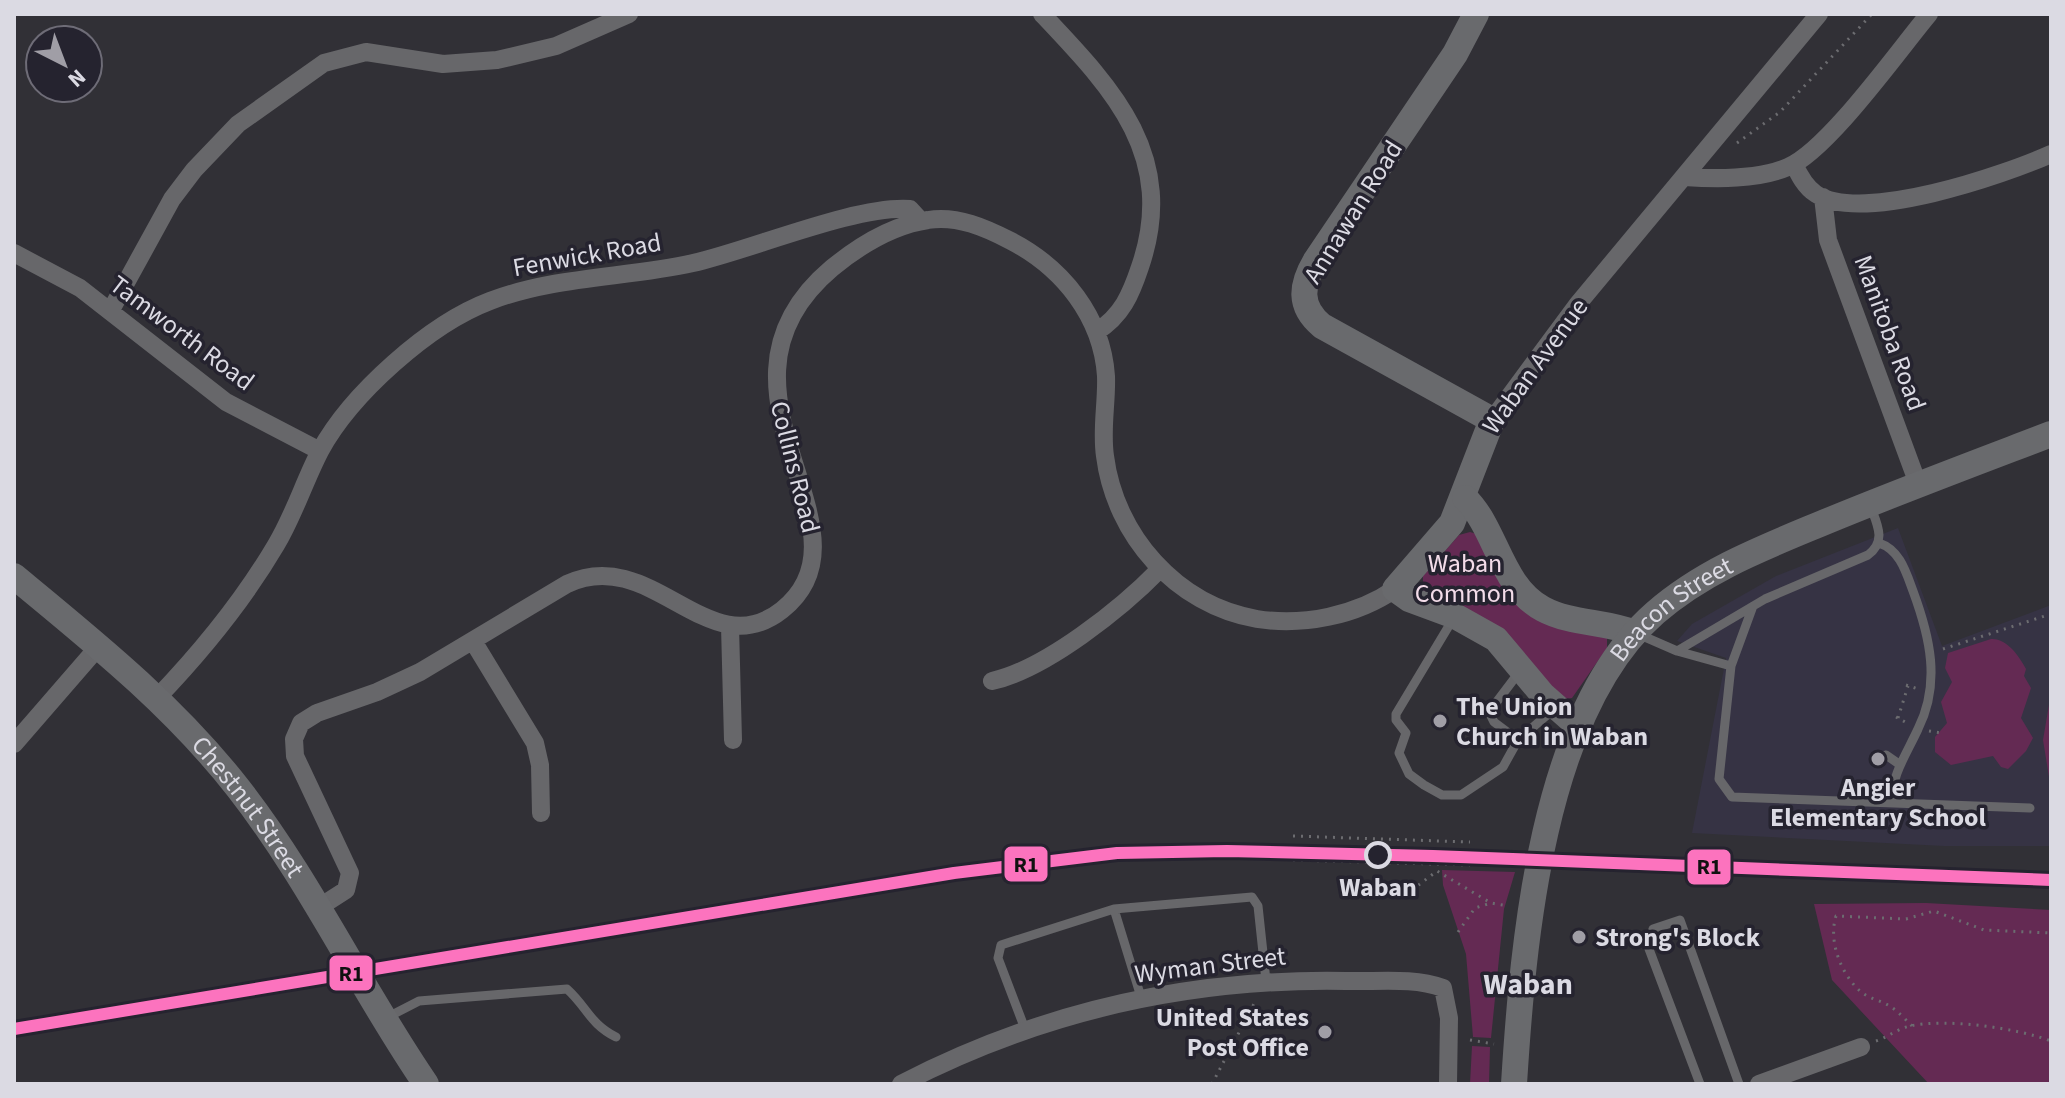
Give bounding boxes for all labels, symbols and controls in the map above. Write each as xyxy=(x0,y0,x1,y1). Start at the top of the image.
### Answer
north arrow xyxy=(24,24,104,104)
text: N xyxy=(61,61,93,95)
street label: Annawan Road xyxy=(1294,133,1412,291)
street label: Fenwick Road xyxy=(510,224,664,286)
street label: Manitoba Road xyxy=(1845,250,1935,416)
street label: Tamworth Road xyxy=(102,266,262,400)
street label: Waban Avenue xyxy=(1473,290,1597,442)
street label: Collins Road xyxy=(761,397,829,537)
park label: Waban Common xyxy=(1415,545,1515,612)
street label: Beacon Street xyxy=(1600,547,1739,669)
place label: The Union Church in Waban xyxy=(1456,688,1648,755)
marker: The Union Church in Waban xyxy=(1431,712,1449,730)
street label: Chestnut Street xyxy=(183,727,314,885)
marker: Angier Elementary School xyxy=(1869,750,1887,768)
place label: Angier Elementary School xyxy=(1770,769,1987,836)
marker: Waban xyxy=(1365,842,1391,868)
line badge: R1 xyxy=(1003,845,1049,883)
line badge: R1 xyxy=(1686,848,1732,886)
text: R1 xyxy=(1013,849,1039,881)
text: R1 xyxy=(1696,851,1722,883)
place label: Waban xyxy=(1339,869,1417,906)
place label: Strong's Block xyxy=(1595,919,1761,956)
marker: Strong's Block xyxy=(1570,928,1588,946)
street label: Wyman Street xyxy=(1132,937,1288,993)
line badge: R1 xyxy=(328,954,374,992)
text: R1 xyxy=(338,958,364,990)
district label: Waban xyxy=(1483,963,1573,1006)
place label: United States Post Office xyxy=(1156,999,1309,1066)
marker: United States Post Office xyxy=(1316,1023,1334,1041)

